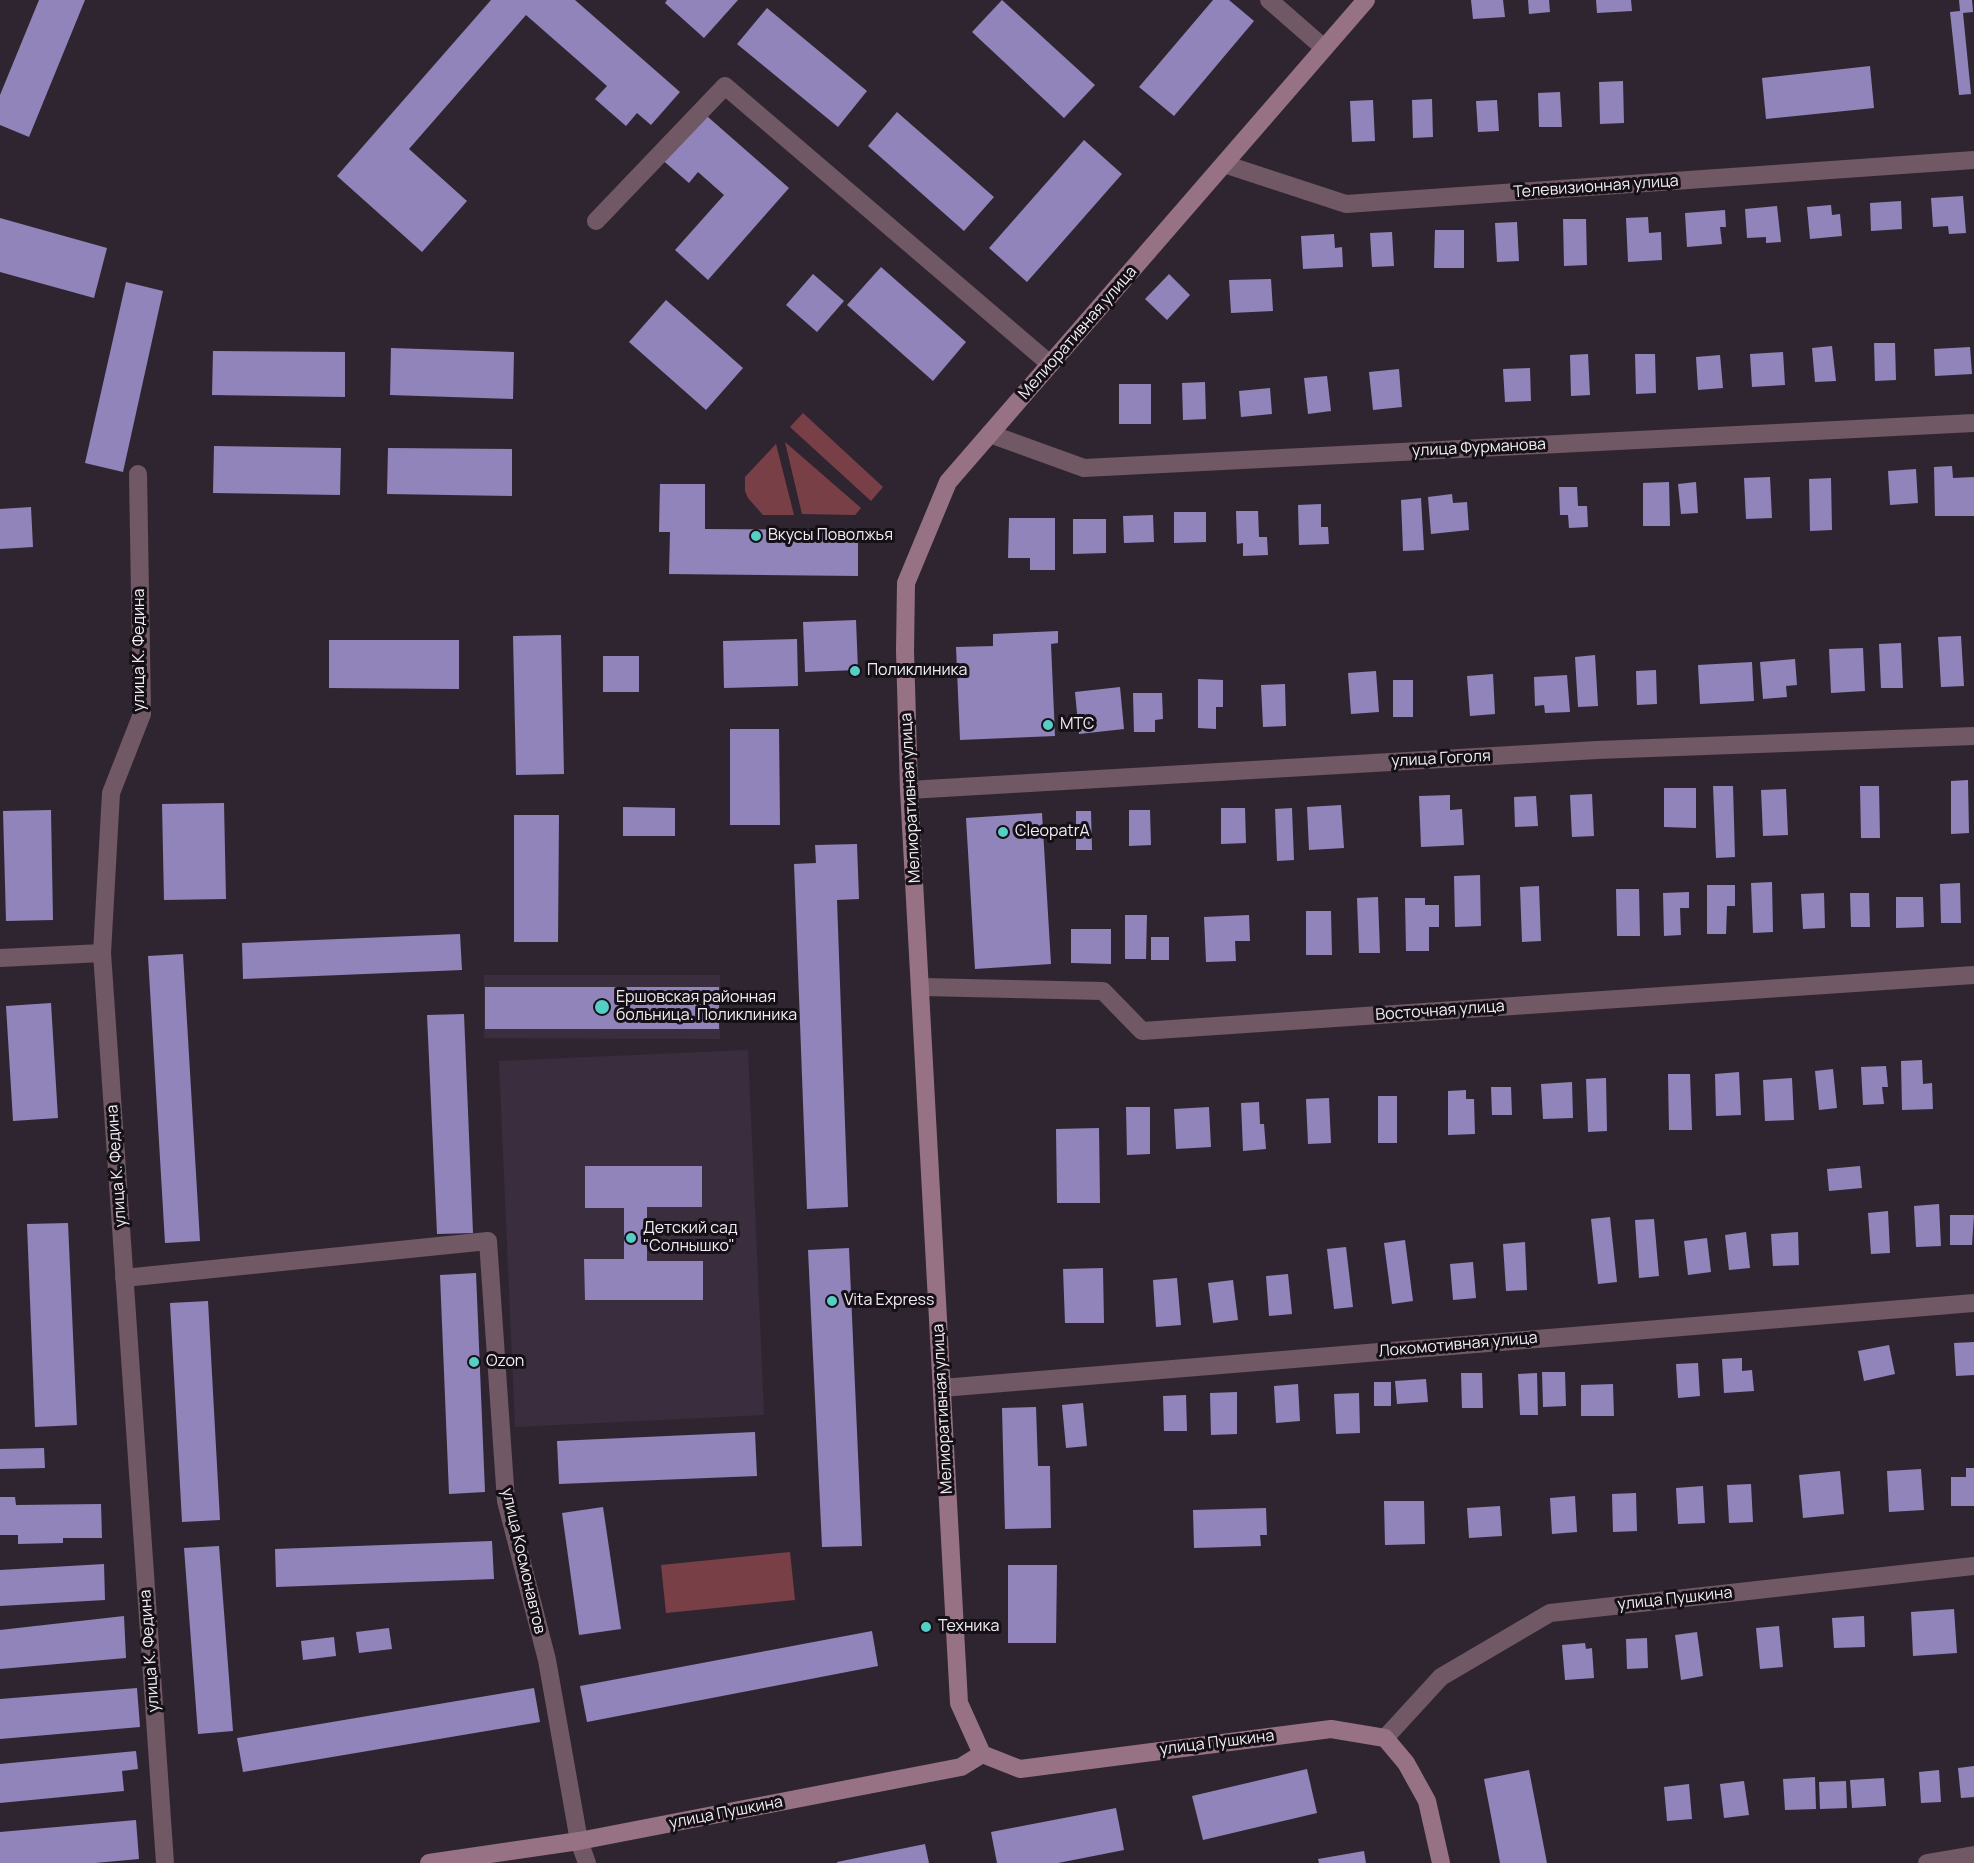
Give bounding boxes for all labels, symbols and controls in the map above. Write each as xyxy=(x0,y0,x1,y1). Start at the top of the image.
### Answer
street label: Телевизионная улица xyxy=(1513,172,1679,202)
street label: Мелиоративная улица xyxy=(1015,262,1141,404)
street label: улица Фурманова xyxy=(1412,435,1546,461)
place label: Вкусы Поволжья xyxy=(768,526,893,546)
marker: Вкусы Поволжья xyxy=(749,529,763,543)
street label: улица К. Федина xyxy=(130,589,150,711)
place label: Поликлиника xyxy=(867,661,967,681)
marker: Поликлиника xyxy=(848,664,862,678)
street label: Мелиоративная улица xyxy=(897,712,925,884)
place label: МТС xyxy=(1060,715,1094,735)
marker: МТС xyxy=(1041,718,1055,732)
street label: улица Гоголя xyxy=(1391,747,1491,771)
place label: CleopatrA xyxy=(1015,822,1090,842)
marker: CleopatrA xyxy=(996,825,1010,839)
place label: Ершовская районная больница. Поликлиника xyxy=(616,988,797,1026)
street label: Восточная улица xyxy=(1375,997,1505,1025)
marker: Ершовская районная больница. Поликлиника xyxy=(593,998,611,1016)
street label: улица К. Федина xyxy=(103,1104,131,1228)
place label: Детский сад "Солнышко" xyxy=(643,1219,737,1257)
marker: Детский сад "Солнышко" xyxy=(624,1231,638,1245)
place label: Vita Express xyxy=(844,1291,934,1311)
marker: Vita Express xyxy=(825,1294,839,1308)
street label: Мелиоративная улица xyxy=(929,1323,957,1495)
street label: Локомотивная улица xyxy=(1378,1328,1538,1362)
place label: Ozon xyxy=(486,1352,524,1372)
marker: Ozon xyxy=(467,1355,481,1369)
street label: улица Космонавтов xyxy=(497,1486,549,1636)
street label: улица Пушкина xyxy=(1617,1583,1733,1615)
street label: улица К. Федина xyxy=(136,1589,164,1713)
place label: Техника xyxy=(938,1617,999,1637)
marker: Техника xyxy=(919,1620,933,1634)
street label: улица Пушкина xyxy=(1159,1726,1275,1760)
street label: улица Пушкина xyxy=(668,1793,784,1833)

